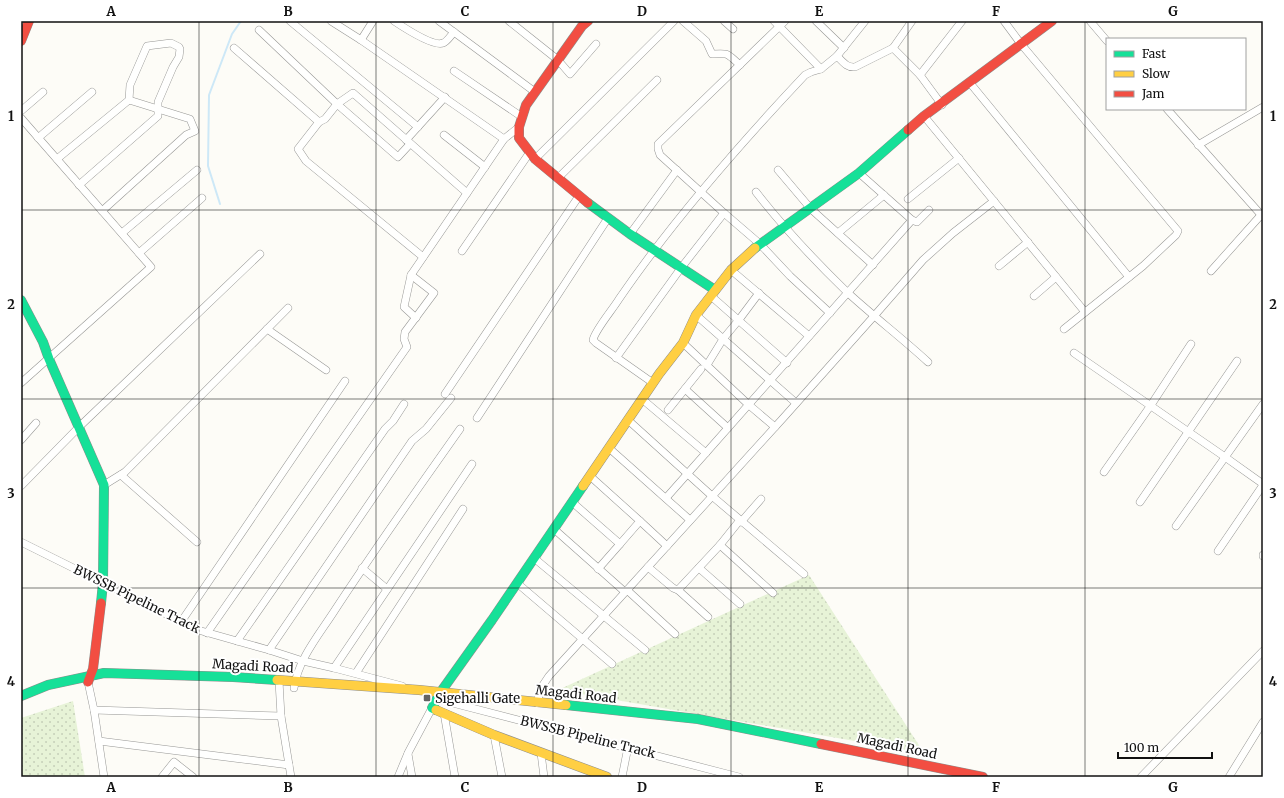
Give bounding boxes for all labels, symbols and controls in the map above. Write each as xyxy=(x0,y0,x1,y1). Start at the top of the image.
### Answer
text: A xyxy=(105,3,116,20)
text: B xyxy=(283,3,293,20)
text: C xyxy=(461,3,470,20)
text: D xyxy=(637,3,647,20)
text: E xyxy=(815,3,824,20)
text: F xyxy=(992,3,1000,20)
text: G xyxy=(1168,3,1178,20)
legend xyxy=(1106,38,1246,110)
text: Fast xyxy=(1142,46,1166,61)
text: Slow xyxy=(1142,66,1171,81)
text: Jam xyxy=(1141,86,1165,101)
text: 1 xyxy=(8,108,14,125)
text: 1 xyxy=(1270,108,1276,125)
text: 2 xyxy=(7,296,15,313)
text: 2 xyxy=(1269,296,1277,313)
text: 3 xyxy=(7,485,15,502)
text: 3 xyxy=(1269,485,1277,502)
street label: BWSSB Pipeline Track xyxy=(71,561,204,637)
street label: Magadi Road xyxy=(212,655,294,677)
text: 4 xyxy=(7,673,16,690)
text: 4 xyxy=(1269,673,1278,690)
street label: Magadi Road xyxy=(535,681,618,707)
place label: Sigehalli Gate xyxy=(435,690,520,707)
marker: Sigehalli Gate xyxy=(422,693,432,703)
street label: BWSSB Pipeline Track xyxy=(519,712,658,762)
street label: Magadi Road xyxy=(855,729,939,763)
scale bar xyxy=(1118,734,1212,760)
text: 100 m xyxy=(1124,740,1159,755)
text: A xyxy=(105,779,116,796)
text: B xyxy=(283,779,293,796)
text: C xyxy=(461,779,470,796)
text: D xyxy=(637,779,647,796)
text: E xyxy=(815,779,824,796)
text: F xyxy=(992,779,1000,796)
text: G xyxy=(1168,779,1178,796)

